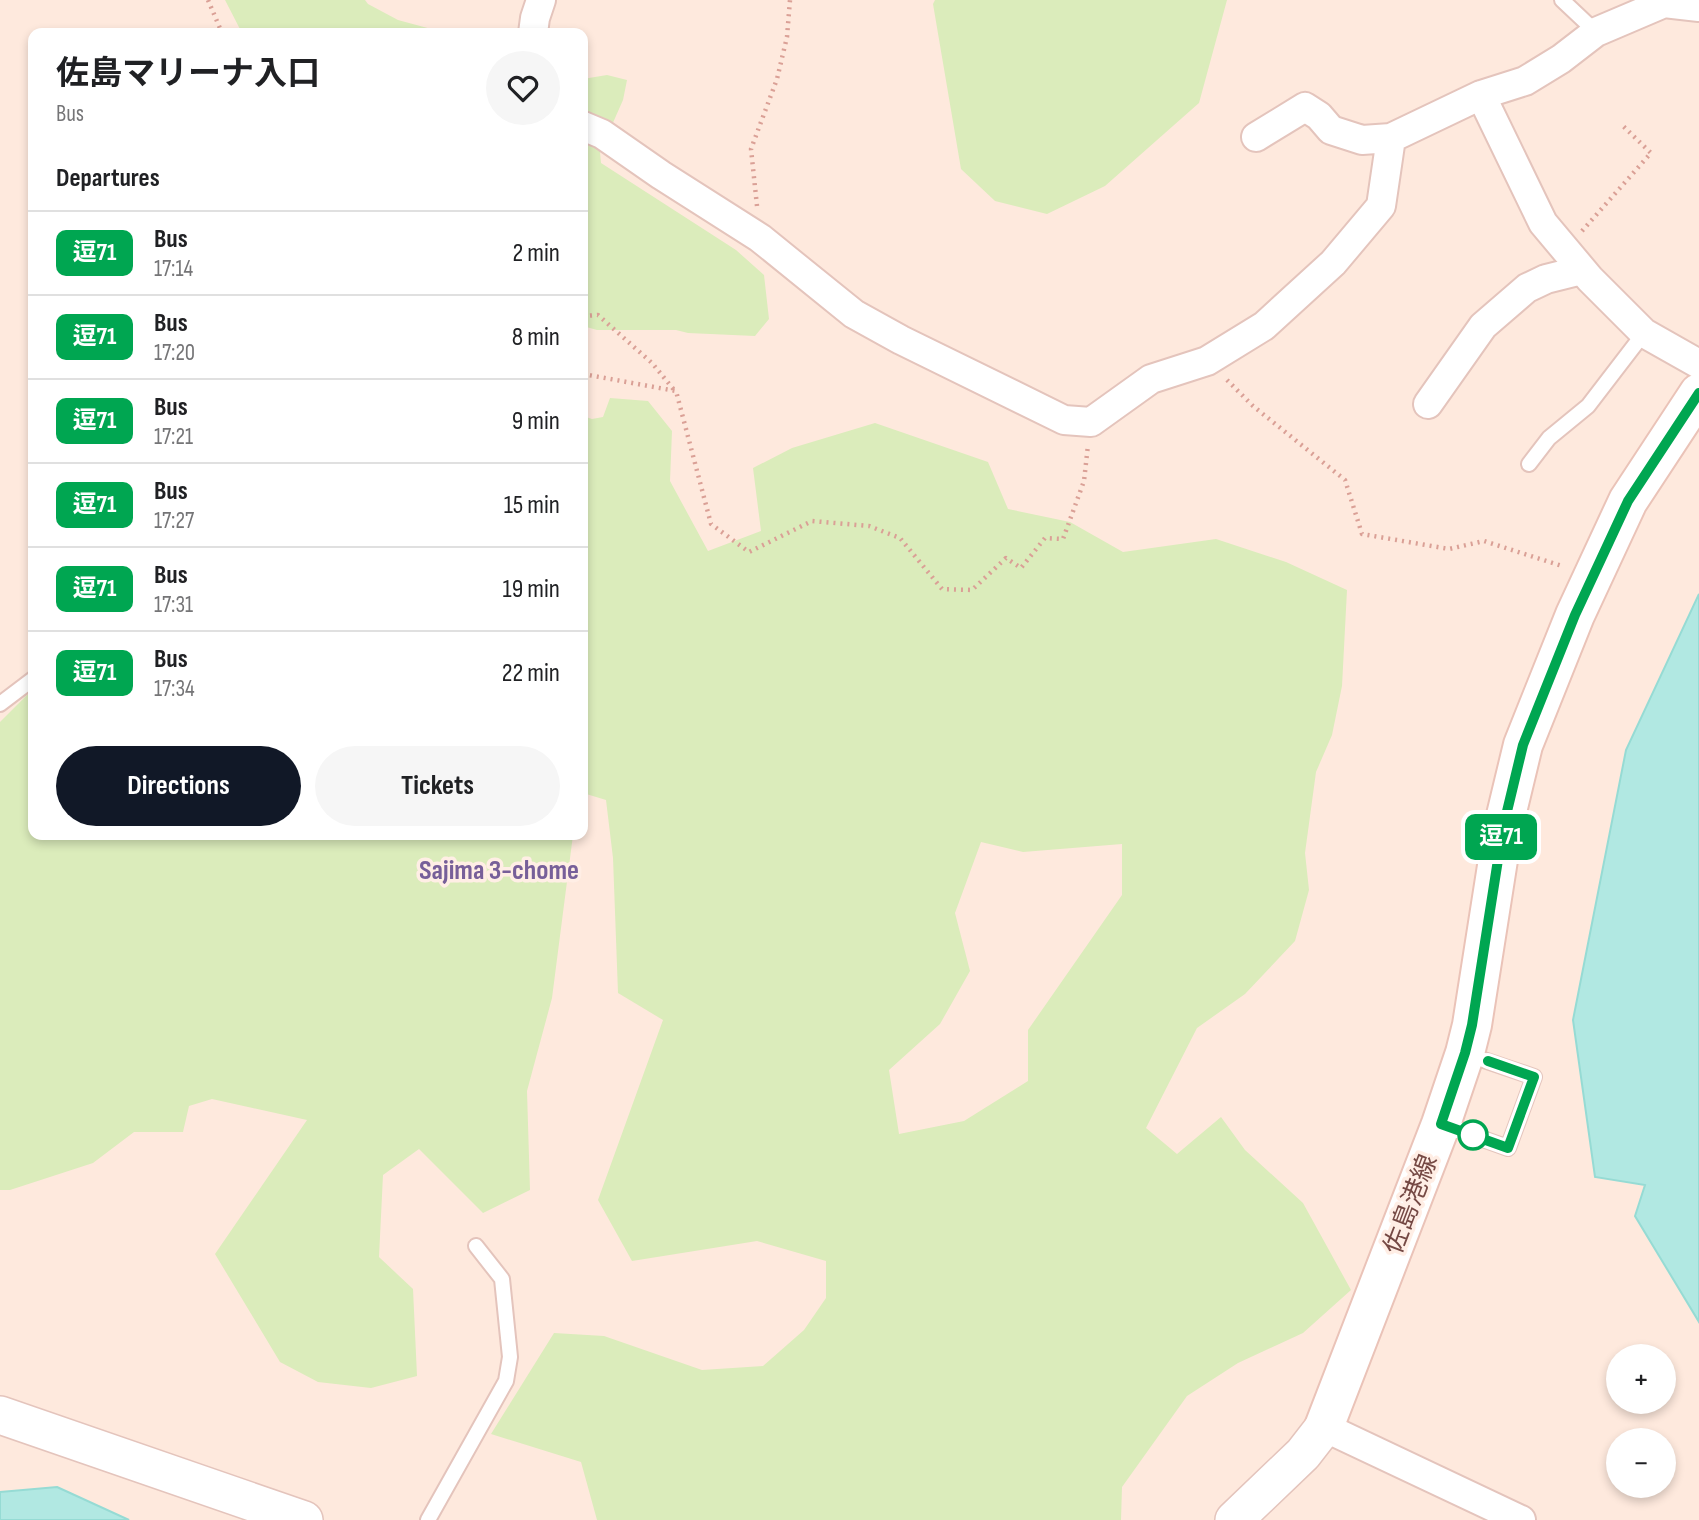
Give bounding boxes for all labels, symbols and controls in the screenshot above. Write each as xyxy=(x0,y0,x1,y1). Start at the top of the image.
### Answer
button: heart xyxy=(486,51,560,125)
text: 佐島マリーナ入口 xyxy=(56,54,320,94)
text: Bus xyxy=(56,100,84,128)
text: Departures xyxy=(56,163,160,194)
text: Bus xyxy=(154,224,188,255)
text: 逗71 xyxy=(73,238,116,267)
text: 2 min xyxy=(512,238,560,269)
text: 17:14 xyxy=(154,255,193,283)
text: Bus xyxy=(154,308,188,339)
text: 逗71 xyxy=(73,322,116,351)
text: 8 min xyxy=(512,322,560,353)
text: 17:20 xyxy=(154,339,195,367)
text: Bus xyxy=(154,392,188,423)
text: 逗71 xyxy=(73,406,116,435)
text: 9 min xyxy=(512,406,560,437)
text: 17:21 xyxy=(154,423,193,451)
text: Bus xyxy=(154,476,188,507)
text: 逗71 xyxy=(73,490,116,519)
text: 15 min xyxy=(504,490,560,521)
text: 17:27 xyxy=(154,507,194,535)
text: Bus xyxy=(154,560,188,591)
text: 逗71 xyxy=(73,574,116,603)
text: 19 min xyxy=(503,574,560,605)
text: 17:31 xyxy=(154,591,193,619)
text: Bus xyxy=(154,644,188,675)
text: 逗71 xyxy=(73,658,116,687)
text: 22 min xyxy=(502,658,560,689)
text: 17:34 xyxy=(154,675,195,703)
button: Directions xyxy=(56,746,301,826)
button: Tickets xyxy=(315,746,560,826)
line badge: 逗71 xyxy=(1461,814,1541,860)
text: 逗71 xyxy=(1479,822,1523,851)
district label: Sajima 3-chome xyxy=(419,854,579,887)
unlabelled marker xyxy=(1458,1120,1488,1150)
street label: 佐島港線 xyxy=(1378,1150,1445,1259)
map controls xyxy=(1606,1344,1676,1498)
button: + xyxy=(1606,1344,1676,1414)
button: − xyxy=(1606,1428,1676,1498)

